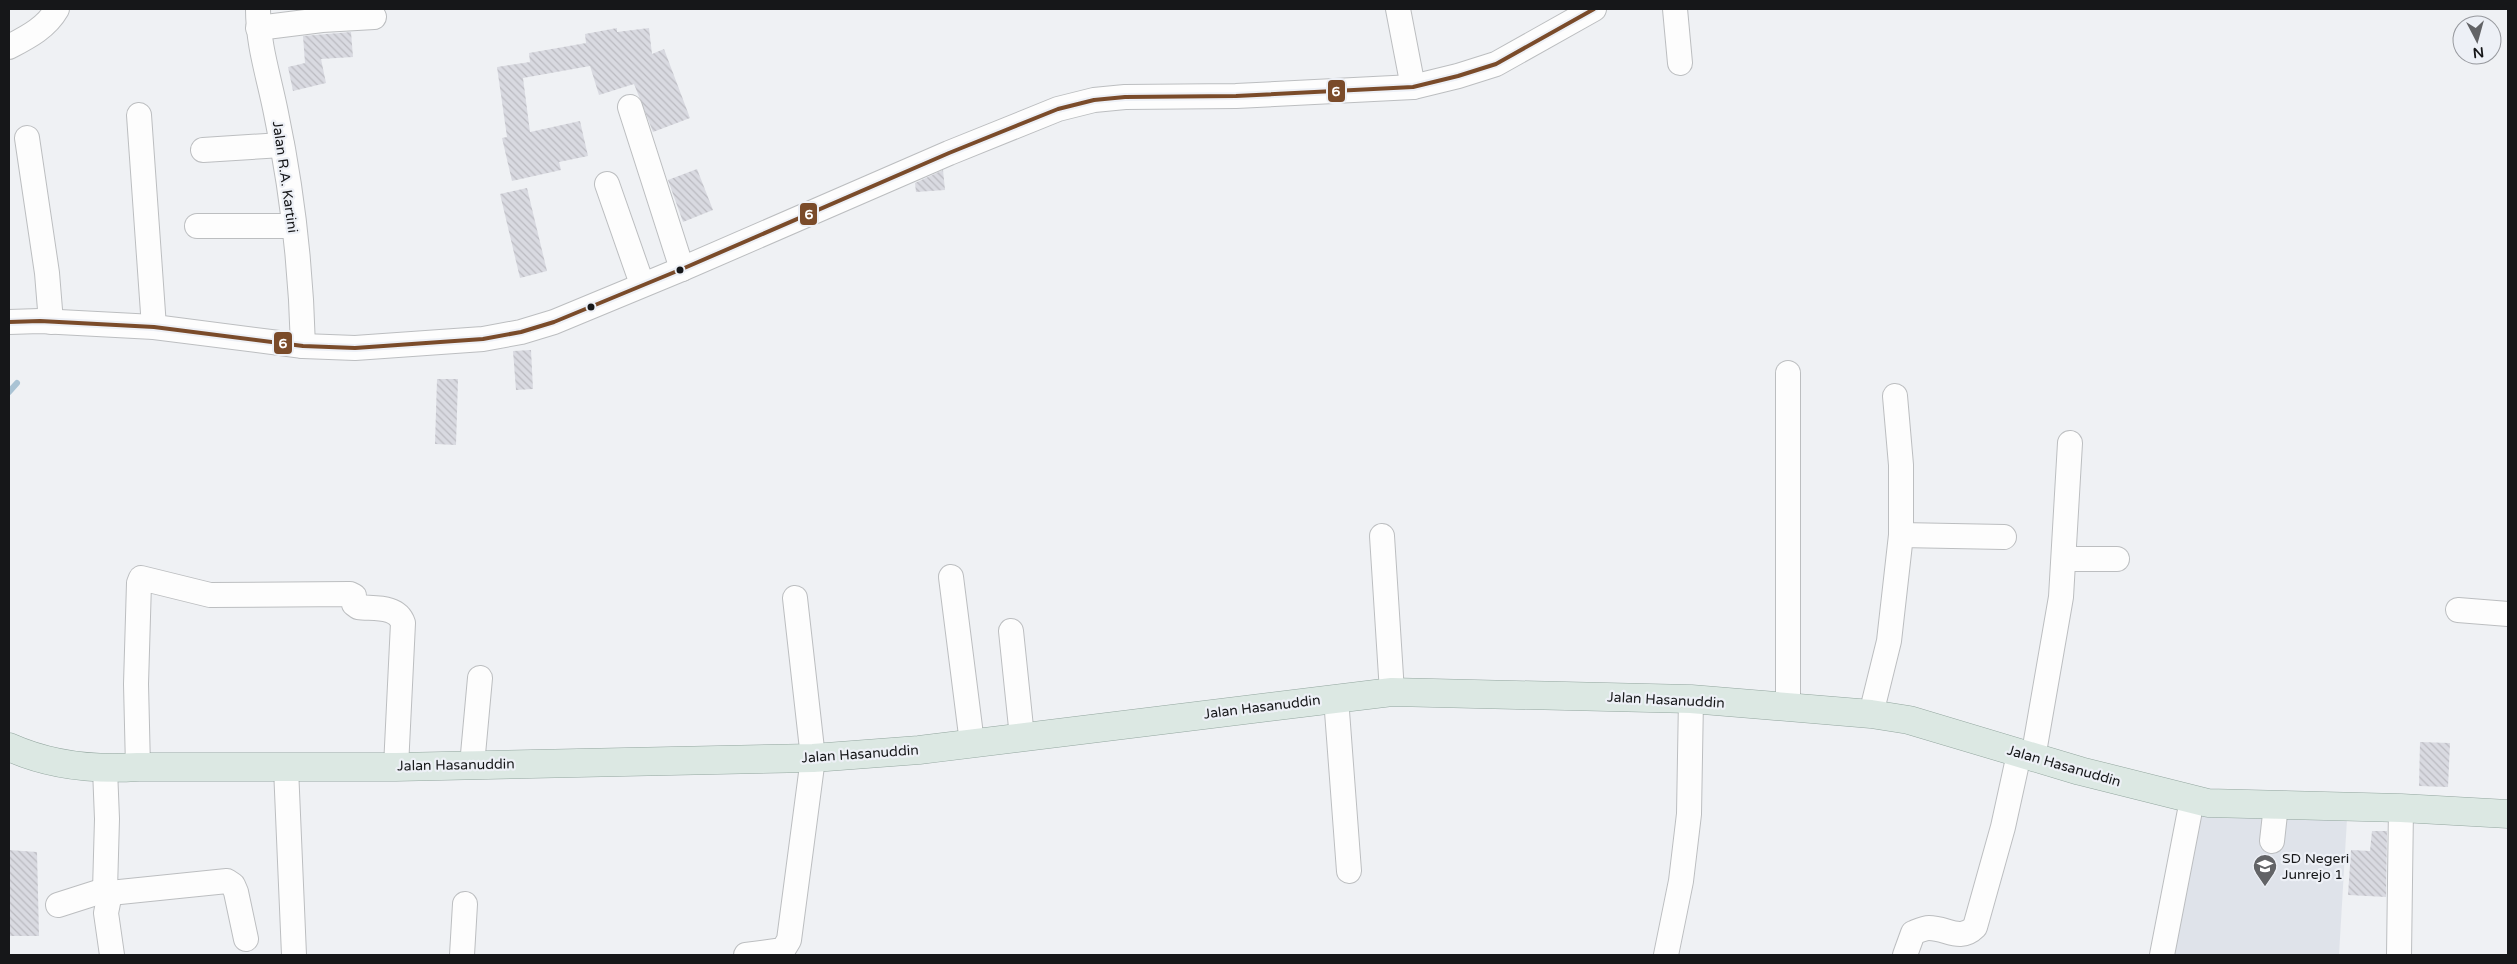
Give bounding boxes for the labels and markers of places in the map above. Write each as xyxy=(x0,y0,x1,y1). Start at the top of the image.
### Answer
unlabelled marker xyxy=(675,265,685,275)
unlabelled marker xyxy=(586,302,596,312)
place label: SD Negeri Junrejo 1 xyxy=(2282,850,2349,883)
school or university icon: SD Negeri Junrejo 1 xyxy=(2252,853,2278,887)

